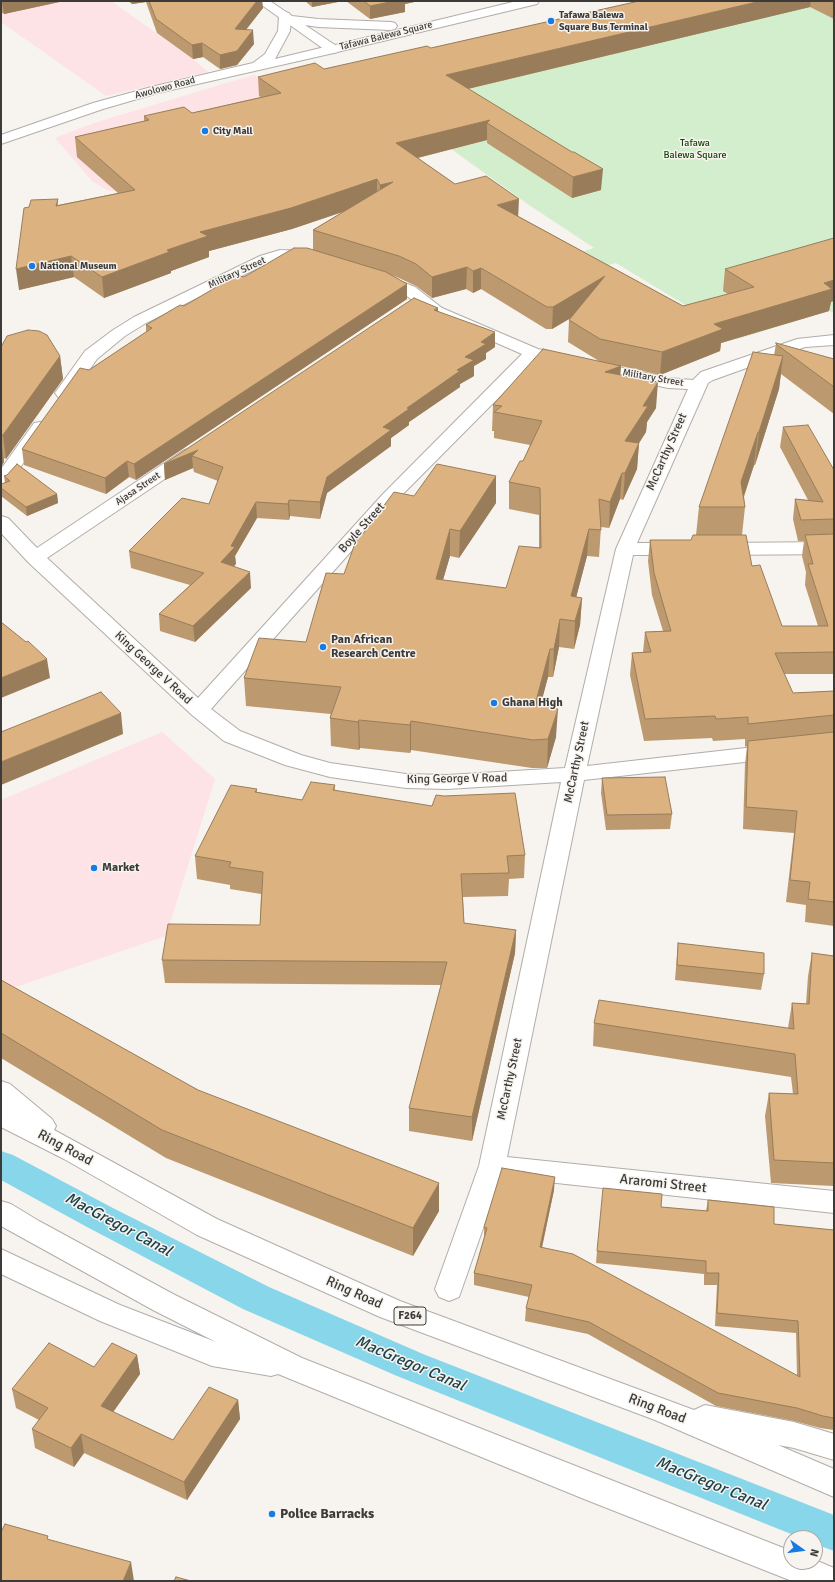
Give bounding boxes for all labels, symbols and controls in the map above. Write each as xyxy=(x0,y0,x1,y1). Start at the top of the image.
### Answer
place label: Tafawa Balewa Square Bus Terminal xyxy=(559,9,648,32)
marker: Tafawa Balewa Square Bus Terminal xyxy=(546,16,556,26)
street label: Tafawa Balewa Square xyxy=(338,19,434,53)
street label: Awolowo Road xyxy=(133,74,197,102)
place label: City Mall xyxy=(213,125,253,137)
marker: City Mall xyxy=(200,126,210,136)
park label: Tafawa Balewa Square xyxy=(663,137,727,160)
street label: Military Street xyxy=(206,255,268,291)
place label: National Museum xyxy=(40,260,117,272)
marker: National Museum xyxy=(27,261,37,271)
street label: Military Street xyxy=(622,367,684,389)
street label: McCarthy Street xyxy=(643,411,691,493)
street label: Ajasa Street xyxy=(113,470,163,508)
street label: Boyle Street xyxy=(336,500,388,556)
street label: King George V Road xyxy=(111,629,195,707)
place label: Pan African Research Centre xyxy=(331,633,416,661)
marker: Pan African Research Centre xyxy=(318,642,328,652)
place label: Ghana High xyxy=(502,696,563,710)
marker: Ghana High xyxy=(489,698,499,708)
street label: McCarthy Street xyxy=(561,720,593,804)
street label: King George V Road xyxy=(407,771,507,787)
place label: Market xyxy=(102,861,139,875)
marker: Market xyxy=(89,863,99,873)
street label: McCarthy Street xyxy=(494,1037,526,1121)
street label: Ring Road xyxy=(34,1126,96,1170)
street label: Araromi Street xyxy=(619,1171,707,1197)
water label: MacGregor Canal xyxy=(62,1189,174,1261)
street label: Ring Road xyxy=(323,1273,385,1313)
road number: F264 xyxy=(394,1307,426,1325)
water label: MacGregor Canal xyxy=(352,1332,468,1396)
street label: Ring Road xyxy=(626,1390,688,1428)
water label: MacGregor Canal xyxy=(653,1453,769,1515)
place label: Police Barracks xyxy=(280,1506,374,1522)
marker: Police Barracks xyxy=(267,1509,277,1519)
north arrow xyxy=(783,1530,823,1570)
text: N xyxy=(807,1547,821,1558)

